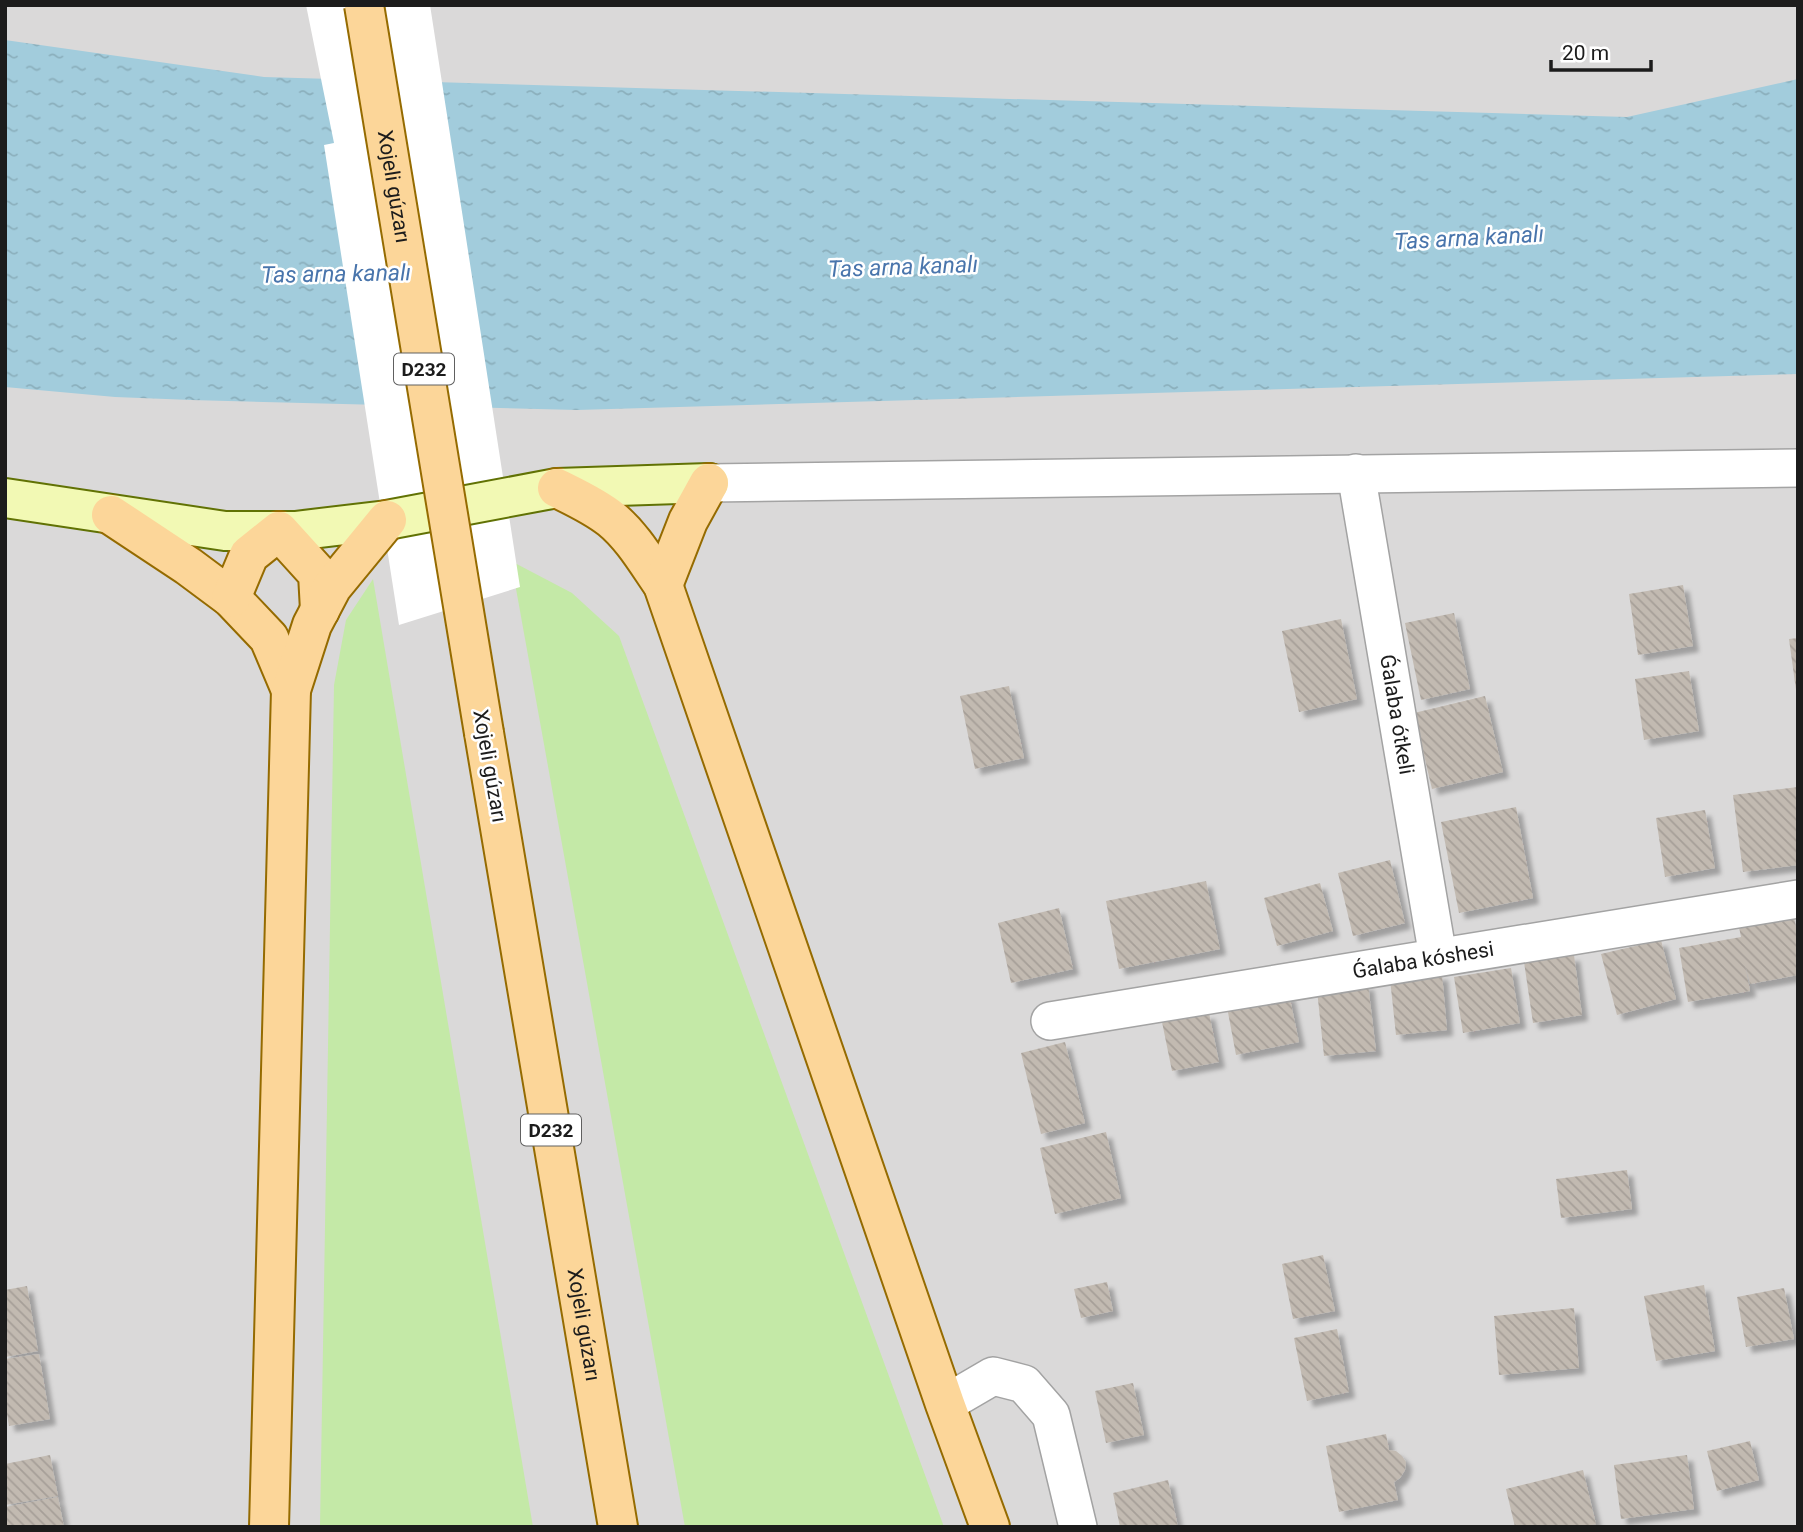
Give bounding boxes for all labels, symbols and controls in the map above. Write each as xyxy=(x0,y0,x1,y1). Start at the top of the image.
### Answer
scale bar xyxy=(1551,28,1651,72)
text: 20 m xyxy=(1562,41,1609,65)
street label: Xojeli gúzarı xyxy=(373,128,415,245)
water label: Tas arna kanalı xyxy=(1393,221,1545,255)
water label: Tas arna kanalı xyxy=(828,251,978,283)
water label: Tas arna kanalı xyxy=(261,259,411,289)
road number: D232 xyxy=(394,354,454,384)
street label: Ǵalaba ótkeli xyxy=(1375,653,1419,776)
street label: Xojeli gúzarı xyxy=(468,708,512,824)
street label: Ǵalaba kóshesi xyxy=(1351,937,1496,983)
road number: D232 xyxy=(521,1114,581,1146)
street label: Xojeli gúzarı xyxy=(563,1266,605,1383)

